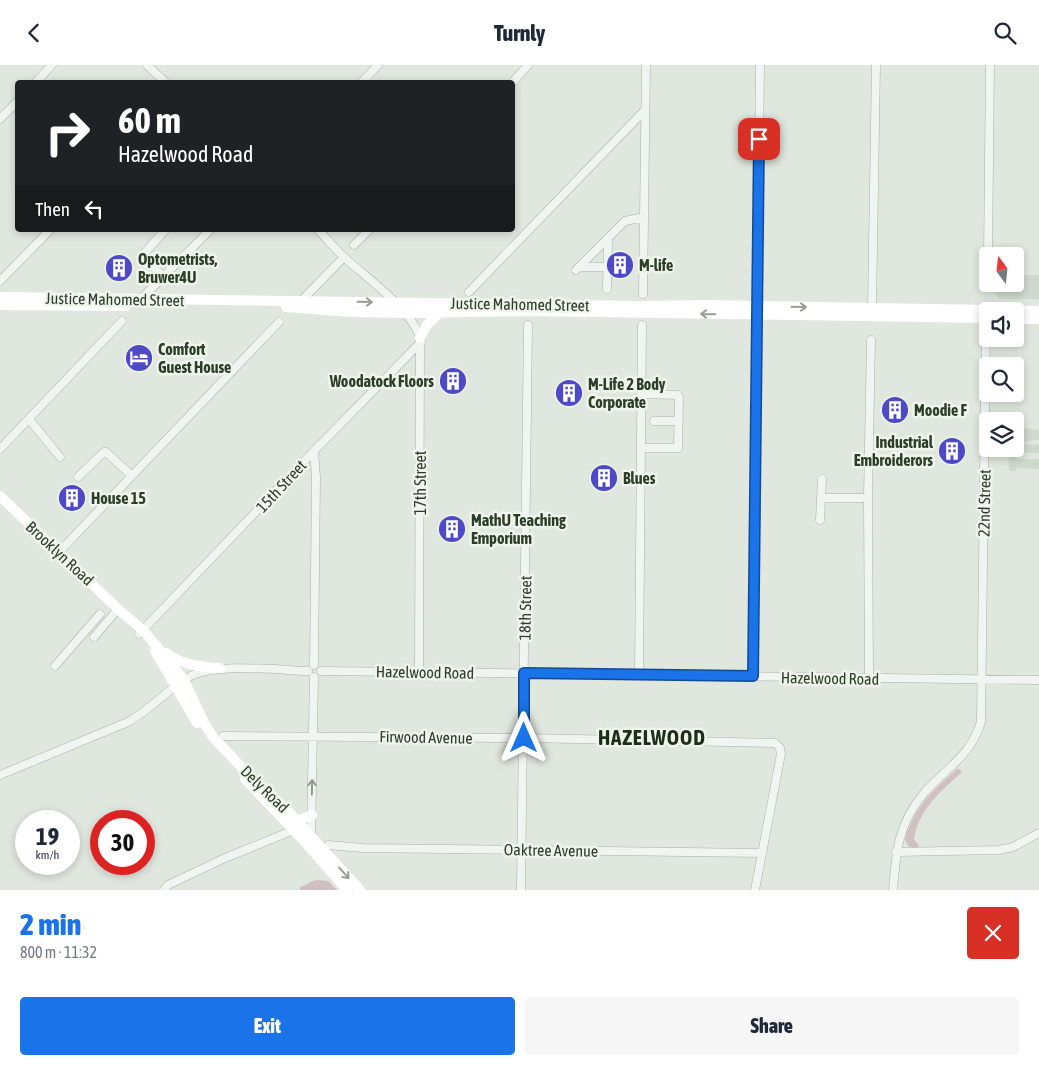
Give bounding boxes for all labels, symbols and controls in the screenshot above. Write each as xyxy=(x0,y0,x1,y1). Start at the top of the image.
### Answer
icon: back xyxy=(20,19,48,47)
icon: search xyxy=(991,19,1019,47)
text: Turnly xyxy=(494,20,545,46)
icon: right xyxy=(35,100,100,165)
text: 60 m xyxy=(118,100,181,140)
pin xyxy=(738,118,780,160)
icon: arrive xyxy=(745,125,773,153)
text: Hazelwood Road xyxy=(118,141,253,167)
icon: left xyxy=(80,195,108,223)
text: Then xyxy=(35,198,70,220)
north arrow xyxy=(979,247,1024,293)
map controls xyxy=(979,247,1024,457)
place label: Optometrists, Bruwer4U xyxy=(138,250,218,286)
building icon: M-life xyxy=(605,250,635,280)
building icon: Optometrists, Bruwer4U xyxy=(104,253,134,283)
place label: M-life xyxy=(639,256,673,274)
street label: Justice Mahomed Street xyxy=(45,289,185,309)
street label: Justice Mahomed Street xyxy=(450,294,590,314)
one-way arrow xyxy=(357,297,373,307)
one-way arrow xyxy=(791,302,807,311)
button: sound xyxy=(979,302,1024,347)
one-way arrow xyxy=(700,309,716,319)
place label: Comfort Guest House xyxy=(158,340,231,376)
hotel icon: Comfort Guest House xyxy=(124,343,154,373)
button: search xyxy=(979,357,1024,402)
building icon: Woodatock Floors xyxy=(438,366,468,396)
place label: Woodatock Floors xyxy=(329,372,434,390)
place label: M-Life 2 Body Corporate xyxy=(588,375,666,411)
building icon: M-Life 2 Body Corporate xyxy=(554,378,584,408)
building icon: Moodie F xyxy=(880,395,910,425)
place label: Moodie F xyxy=(914,401,967,419)
button: layers xyxy=(979,412,1024,457)
place label: Industrial Embroiderors xyxy=(854,433,934,469)
building icon: Industrial Embroiderors xyxy=(937,436,967,466)
street label: 17th Street xyxy=(411,450,429,515)
street label: 15th Street xyxy=(252,456,310,516)
building icon: Blues xyxy=(589,463,619,493)
place label: Blues xyxy=(623,469,656,487)
street label: 22nd Street xyxy=(974,469,994,537)
building icon: House 15 xyxy=(57,483,87,513)
place label: House 15 xyxy=(91,489,146,507)
place label: MathU Teaching Emporium xyxy=(471,511,566,547)
building icon: MathU Teaching Emporium xyxy=(437,514,467,544)
street label: Brooklyn Road xyxy=(22,517,97,589)
street label: 18th Street xyxy=(515,575,535,641)
street label: Hazelwood Road xyxy=(376,662,474,682)
street label: Hazelwood Road xyxy=(781,668,879,688)
position arrow xyxy=(497,711,549,763)
district label: HAZELWOOD xyxy=(598,725,706,749)
street label: Firwood Avenue xyxy=(379,727,473,747)
street label: Dely Road xyxy=(237,762,293,817)
one-way arrow xyxy=(307,779,317,796)
speed limit sign: 30 xyxy=(90,810,155,875)
text: 19 xyxy=(36,822,59,850)
street label: Oaktree Avenue xyxy=(504,840,598,860)
text: km/h xyxy=(36,848,59,862)
one-way arrow xyxy=(338,866,350,879)
text: 2 min xyxy=(20,907,81,941)
button: close xyxy=(967,907,1019,959)
text: 800 m · 11:32 xyxy=(20,943,97,961)
button: Exit xyxy=(20,997,515,1055)
button: Share xyxy=(525,997,1019,1055)

